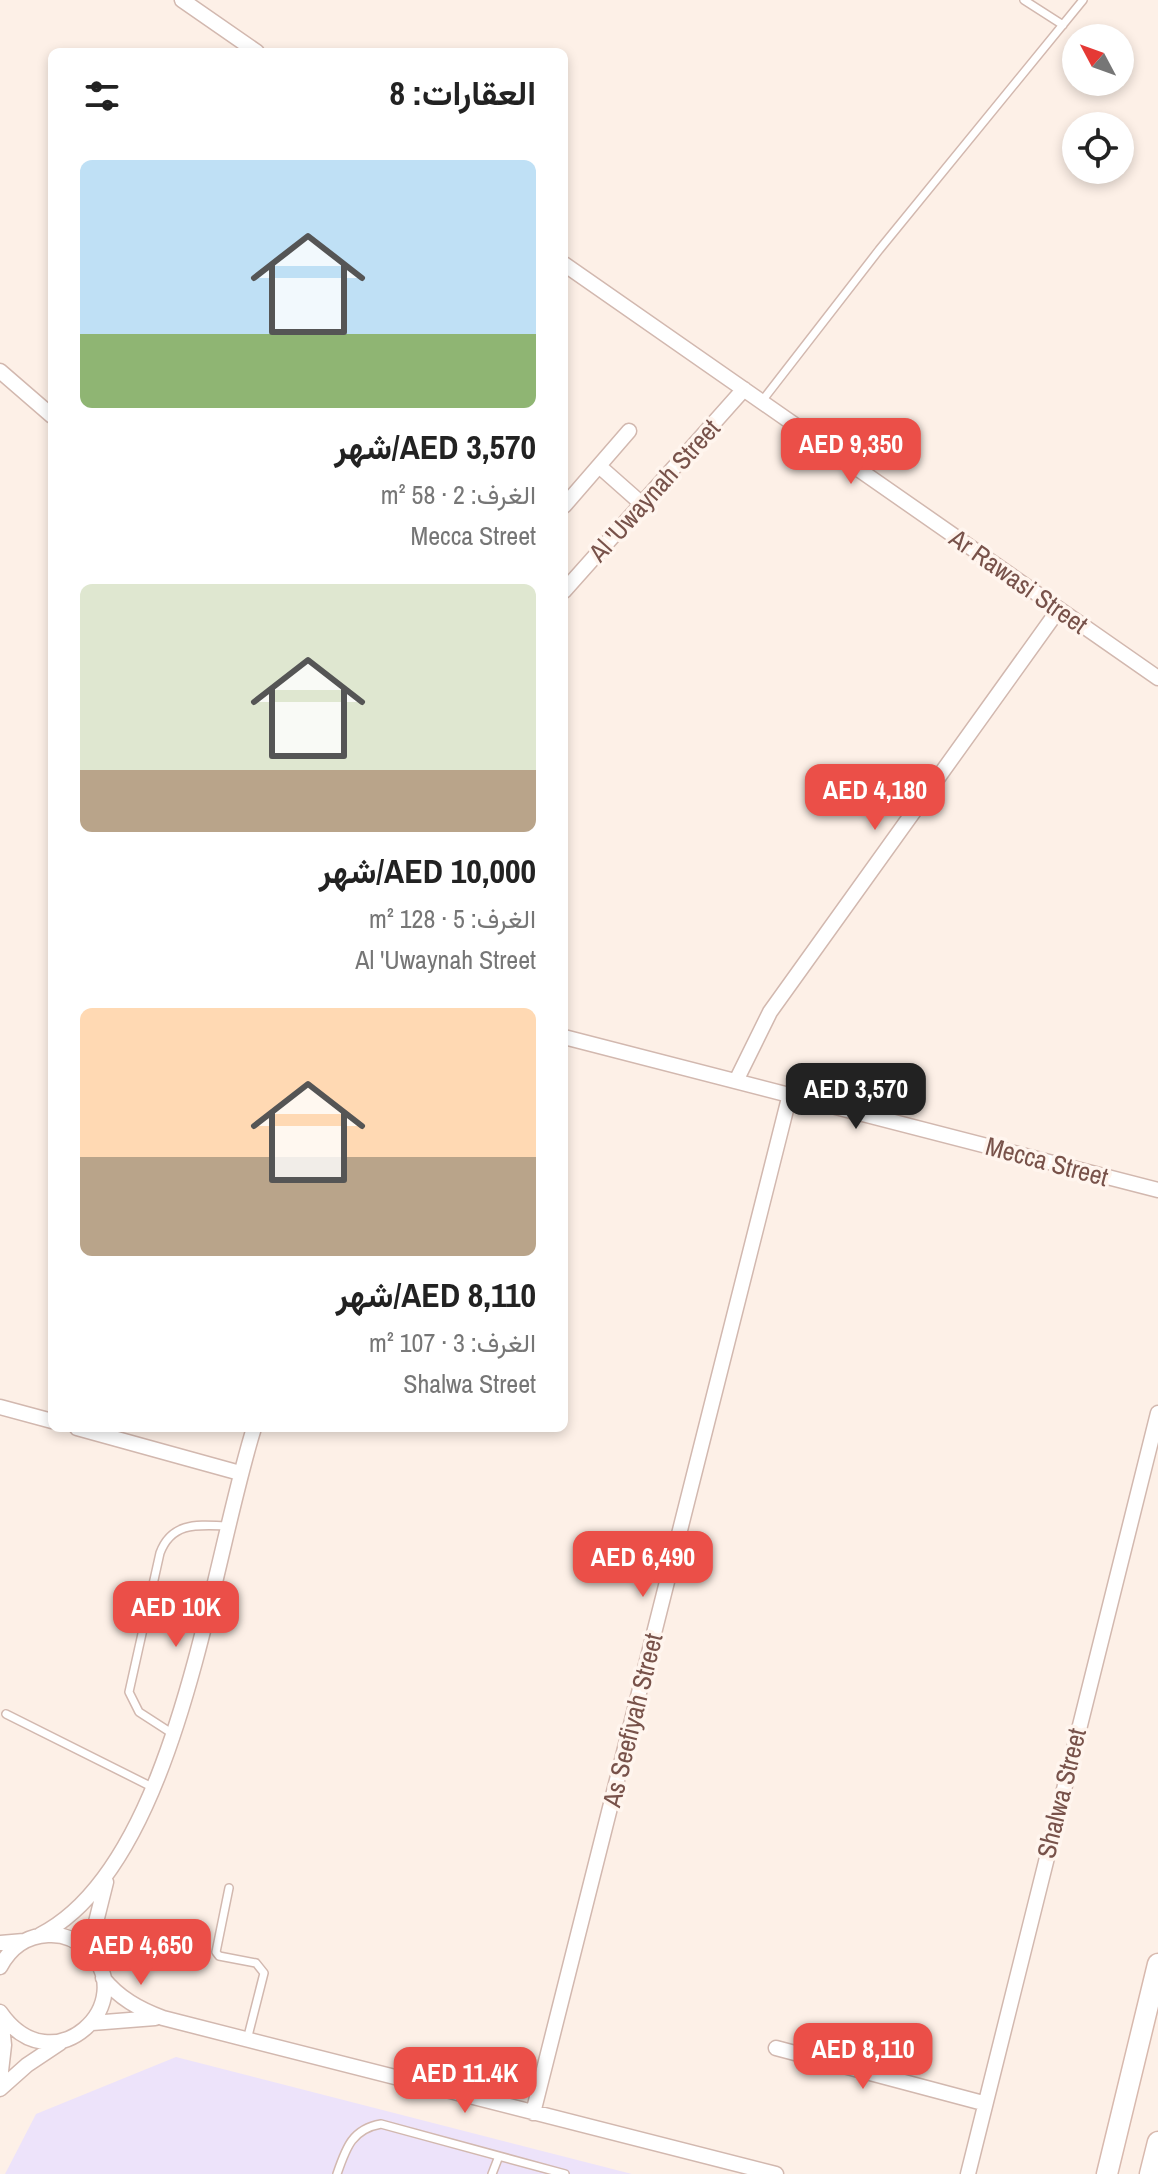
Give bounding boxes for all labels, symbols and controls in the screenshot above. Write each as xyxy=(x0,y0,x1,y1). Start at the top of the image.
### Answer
north arrow xyxy=(1062,24,1134,96)
map controls xyxy=(1062,24,1134,184)
text: العقارات: 8 xyxy=(389,70,536,116)
icon: filters xyxy=(80,74,124,118)
button: locate xyxy=(1062,112,1134,184)
icon: home xyxy=(236,212,380,356)
street label: Al 'Uwaynah Street xyxy=(580,411,727,570)
pin: AED 9,350 xyxy=(759,418,943,486)
text: AED 3,570/شهر xyxy=(334,424,536,470)
text: AED 9,350 xyxy=(799,426,903,461)
text: الغرف: 2 · 58 m² xyxy=(381,477,536,512)
text: Mecca Street xyxy=(410,518,536,553)
street label: Ar Rawasi Street xyxy=(942,520,1095,642)
icon: home xyxy=(236,636,380,780)
pin: AED 4,180 xyxy=(783,764,967,832)
text: AED 4,180 xyxy=(823,772,927,807)
text: AED 10,000/شهر xyxy=(319,848,536,894)
text: الغرف: 5 · 128 m² xyxy=(369,901,536,936)
text: Al 'Uwaynah Street xyxy=(355,942,536,977)
icon: home xyxy=(236,1060,380,1204)
pin: AED 3,570 xyxy=(764,1063,948,1131)
text: AED 3,570 xyxy=(804,1071,908,1106)
street label: Mecca Street xyxy=(982,1128,1112,1194)
text: AED 8,110/شهر xyxy=(336,1272,536,1318)
text: الغرف: 3 · 107 m² xyxy=(369,1325,536,1360)
text: Shalwa Street xyxy=(403,1366,536,1401)
pin: AED 6,490 xyxy=(551,1531,735,1599)
text: AED 6,490 xyxy=(591,1539,695,1574)
pin: AED 10K xyxy=(102,1581,250,1649)
text: AED 10K xyxy=(131,1589,221,1624)
street label: As Seefiyah Street xyxy=(593,1629,671,1811)
street label: Shalwa Street xyxy=(1028,1724,1094,1862)
pin: AED 4,650 xyxy=(49,1919,233,1987)
text: AED 4,650 xyxy=(89,1927,193,1962)
pin: AED 8,110 xyxy=(771,2023,955,2091)
text: AED 8,110 xyxy=(811,2031,915,2066)
pin: AED 11.4K xyxy=(373,2047,557,2115)
text: AED 11.4K xyxy=(412,2055,518,2090)

